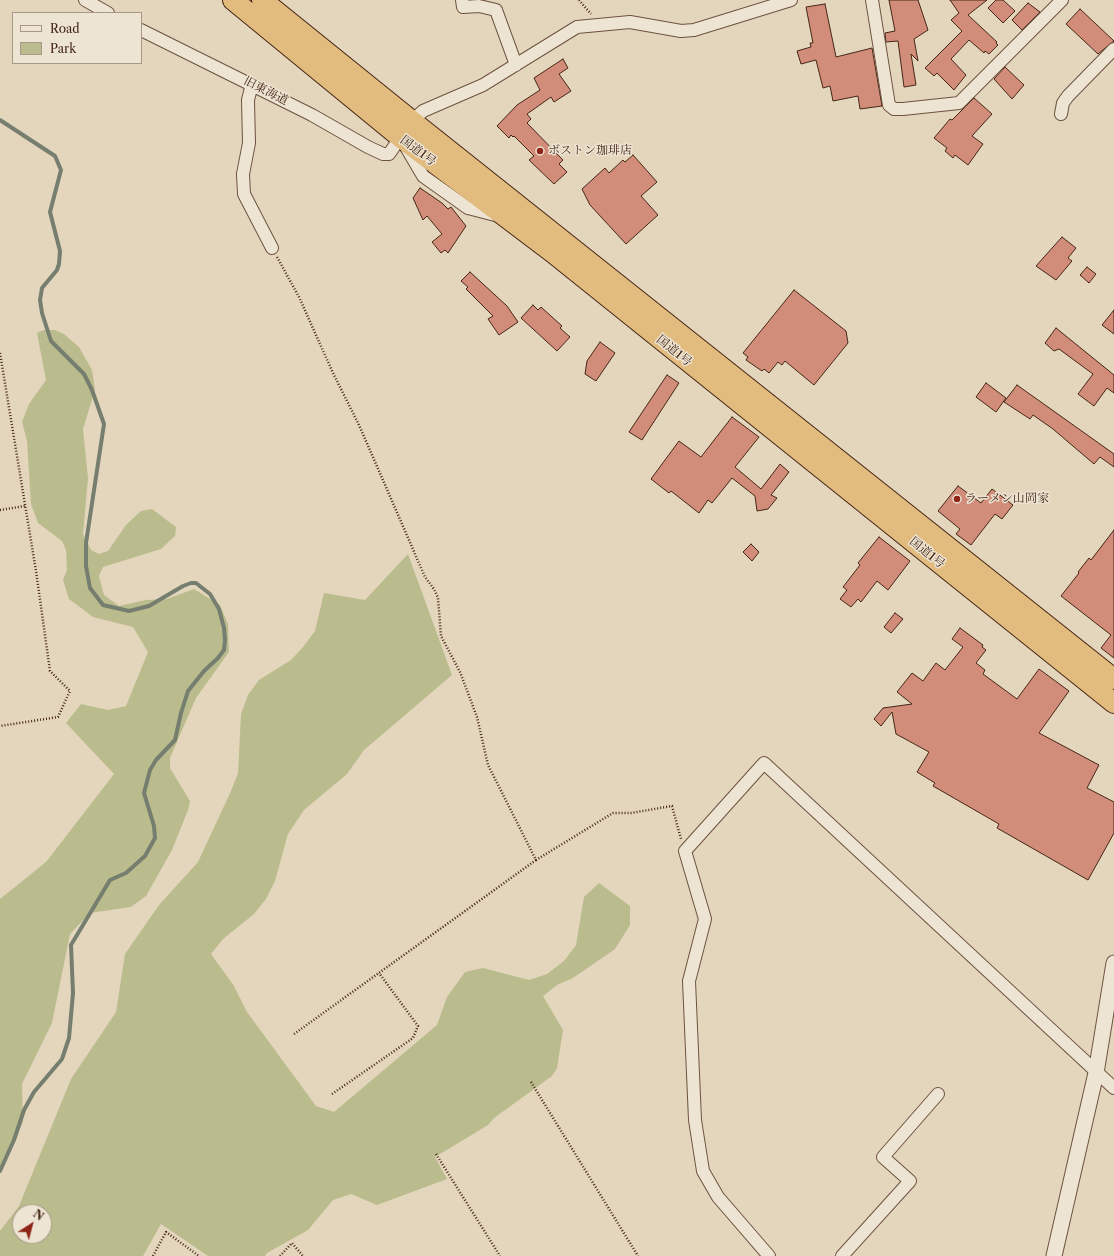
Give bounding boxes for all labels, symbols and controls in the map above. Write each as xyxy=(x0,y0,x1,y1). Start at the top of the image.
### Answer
legend xyxy=(12,12,142,64)
text: Road xyxy=(50,21,80,36)
text: Park xyxy=(50,41,76,56)
street label: 旧東海道 xyxy=(241,74,291,108)
street label: 国道1号 xyxy=(397,133,439,169)
place label: ボストン珈琲店 xyxy=(548,144,632,158)
marker: ボストン珈琲店 xyxy=(535,146,545,156)
street label: 国道1号 xyxy=(654,332,694,370)
place label: ラーメン山岡家 xyxy=(965,492,1049,506)
marker: ラーメン山岡家 xyxy=(952,494,962,504)
street label: 国道1号 xyxy=(907,534,947,572)
north arrow xyxy=(12,1204,52,1244)
text: N xyxy=(30,1207,46,1224)

